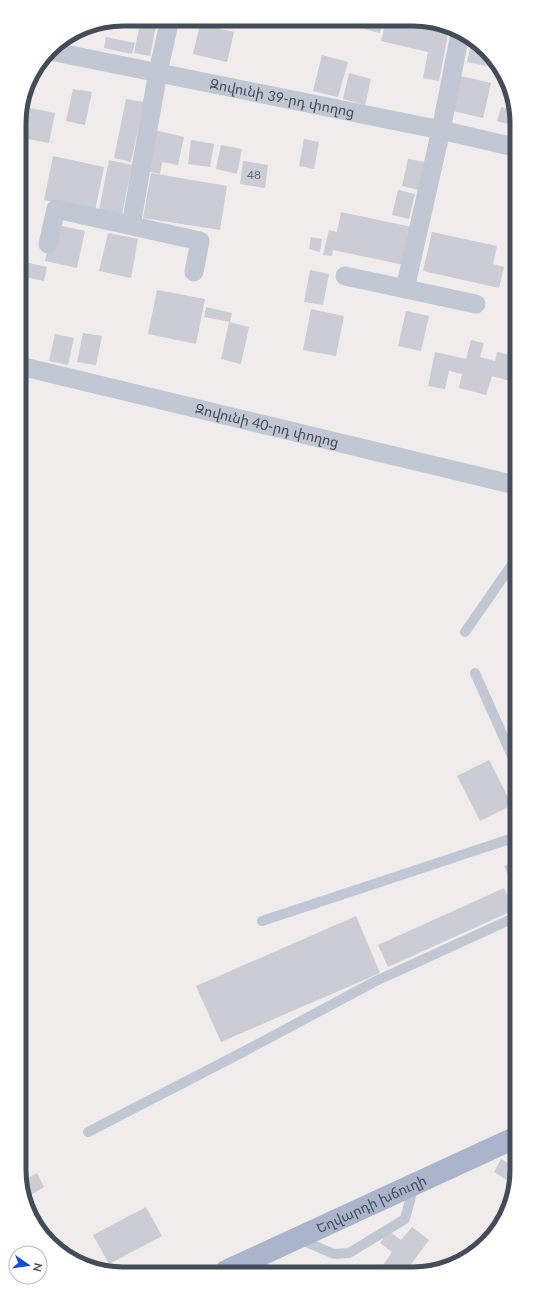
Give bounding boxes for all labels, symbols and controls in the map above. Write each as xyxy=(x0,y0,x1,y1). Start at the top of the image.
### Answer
street label: Զովունի 39-րդ փողոց xyxy=(208,75,356,120)
house number: 48 xyxy=(247,167,261,182)
street label: Զովունի 40-րդ փողոց xyxy=(193,399,341,450)
street label: Եղվարդի խճուղի xyxy=(313,1171,429,1236)
north arrow xyxy=(8,1245,48,1285)
text: N xyxy=(31,1262,46,1273)

